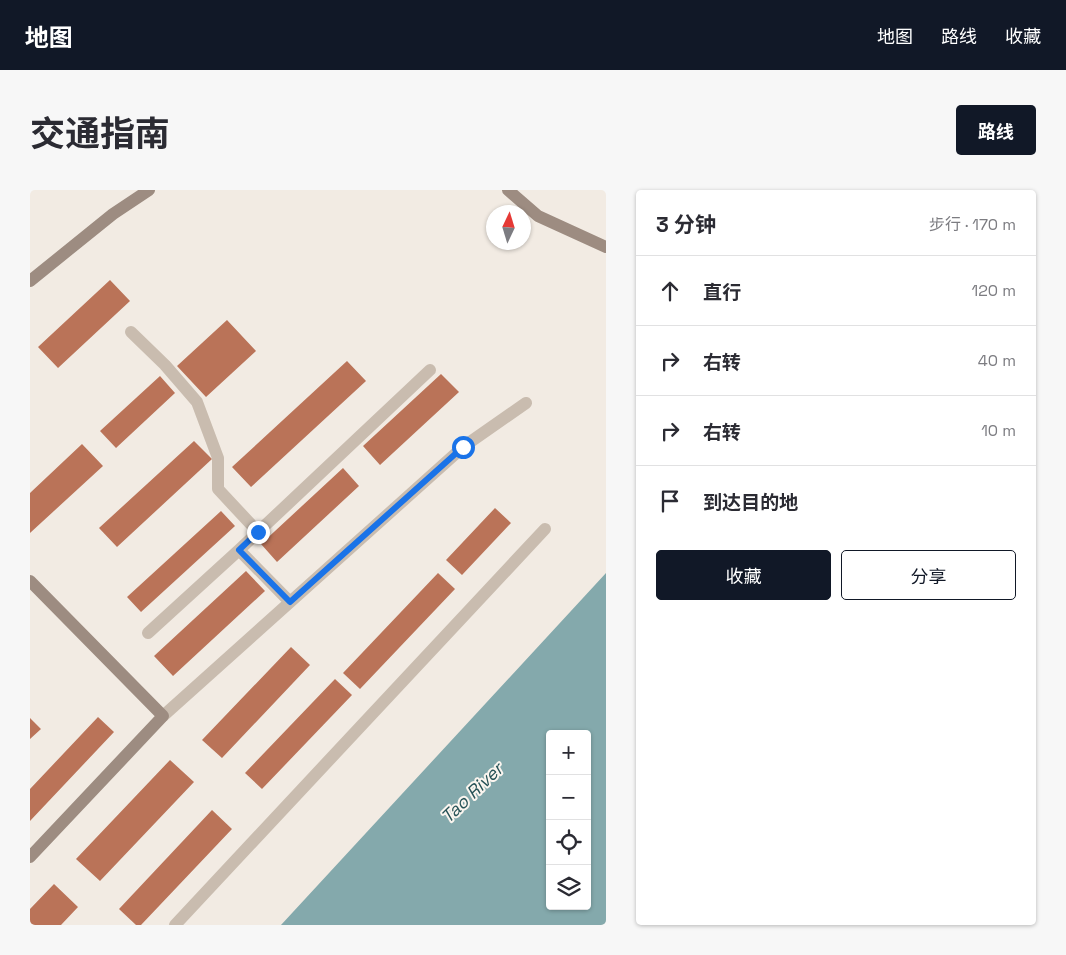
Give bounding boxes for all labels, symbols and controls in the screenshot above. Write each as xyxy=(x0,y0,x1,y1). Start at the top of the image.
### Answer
text: 地图 xyxy=(25,22,73,53)
text: 地图 xyxy=(877,25,913,48)
text: 路线 xyxy=(941,25,977,48)
text: 收藏 xyxy=(1005,25,1041,48)
button: 路线 xyxy=(956,105,1036,155)
text: 交通指南 xyxy=(30,112,170,156)
north arrow xyxy=(486,205,531,250)
text: 3 分钟 xyxy=(656,211,716,238)
text: 步行 · 170 m xyxy=(929,214,1016,235)
icon: ahead xyxy=(656,277,684,305)
text: 直行 xyxy=(703,280,741,305)
text: 120 m xyxy=(972,280,1016,301)
icon: right xyxy=(656,347,684,375)
text: 右转 xyxy=(703,350,741,375)
text: 40 m xyxy=(978,350,1016,371)
icon: right xyxy=(656,417,684,445)
text: 右转 xyxy=(703,420,741,445)
text: 10 m xyxy=(981,420,1016,441)
route start xyxy=(452,436,475,459)
icon: arrive xyxy=(656,487,684,515)
text: 到达目的地 xyxy=(703,490,798,515)
route end xyxy=(247,521,270,544)
button: 收藏 xyxy=(656,550,831,600)
button: 分享 xyxy=(841,550,1016,600)
map controls xyxy=(546,730,591,910)
button: + xyxy=(546,730,591,775)
water label: Tao River xyxy=(436,756,509,828)
button: − xyxy=(546,775,591,820)
button: locate xyxy=(546,820,591,865)
button: layers xyxy=(546,865,591,910)

